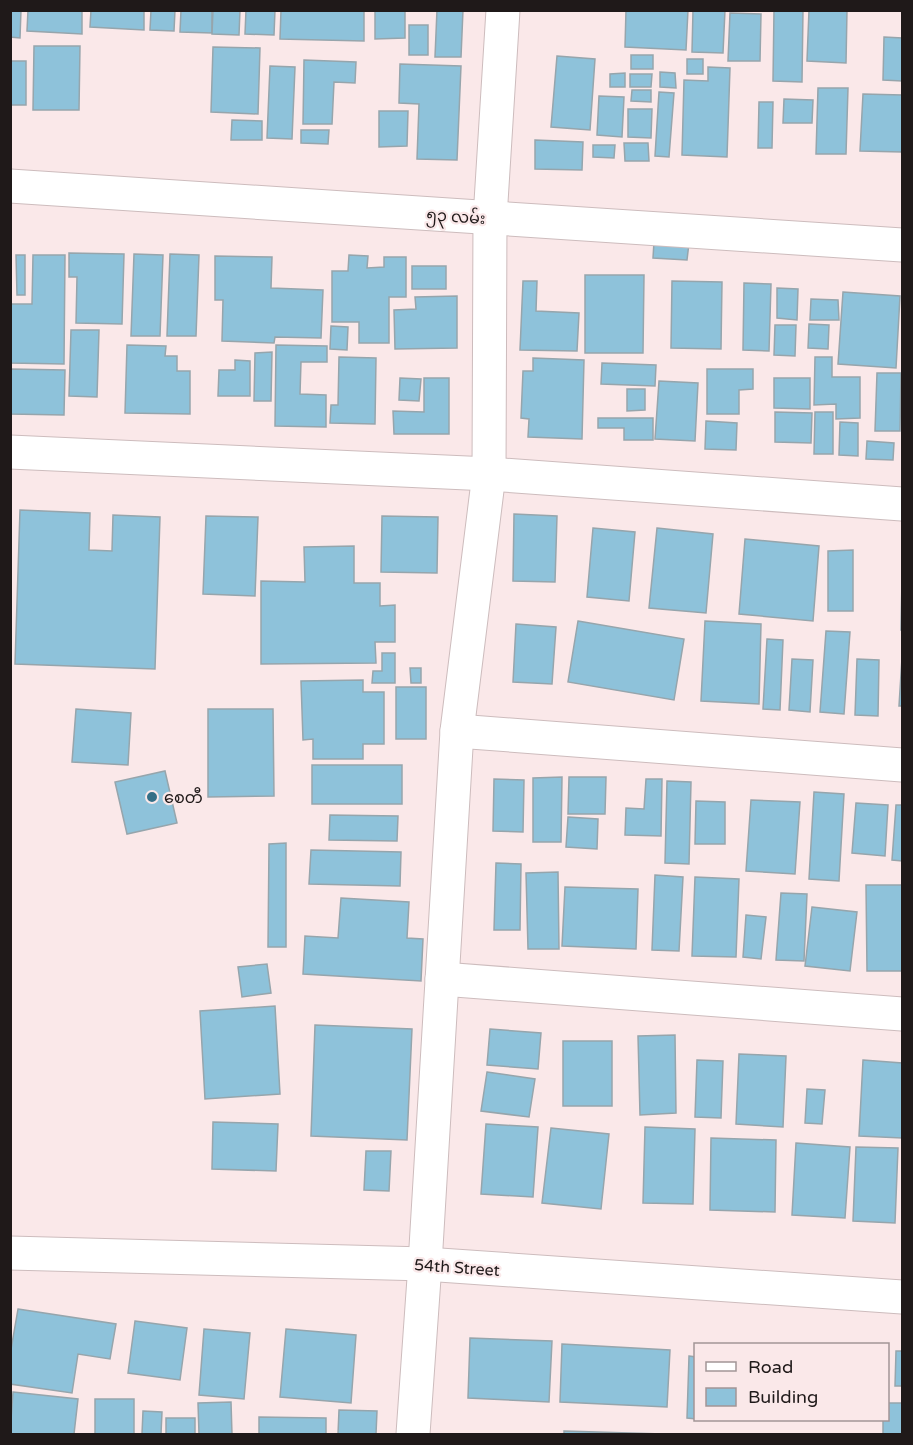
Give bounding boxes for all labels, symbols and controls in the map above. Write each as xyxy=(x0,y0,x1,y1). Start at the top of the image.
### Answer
street label: ၅၃ လမ်း xyxy=(425,203,486,232)
place label: စေတီ xyxy=(164,787,203,808)
marker: စေတီ xyxy=(145,790,159,804)
street label: 54th Street xyxy=(413,1255,500,1281)
legend xyxy=(694,1343,889,1421)
text: Road xyxy=(748,1356,793,1378)
text: Building xyxy=(748,1386,818,1408)

